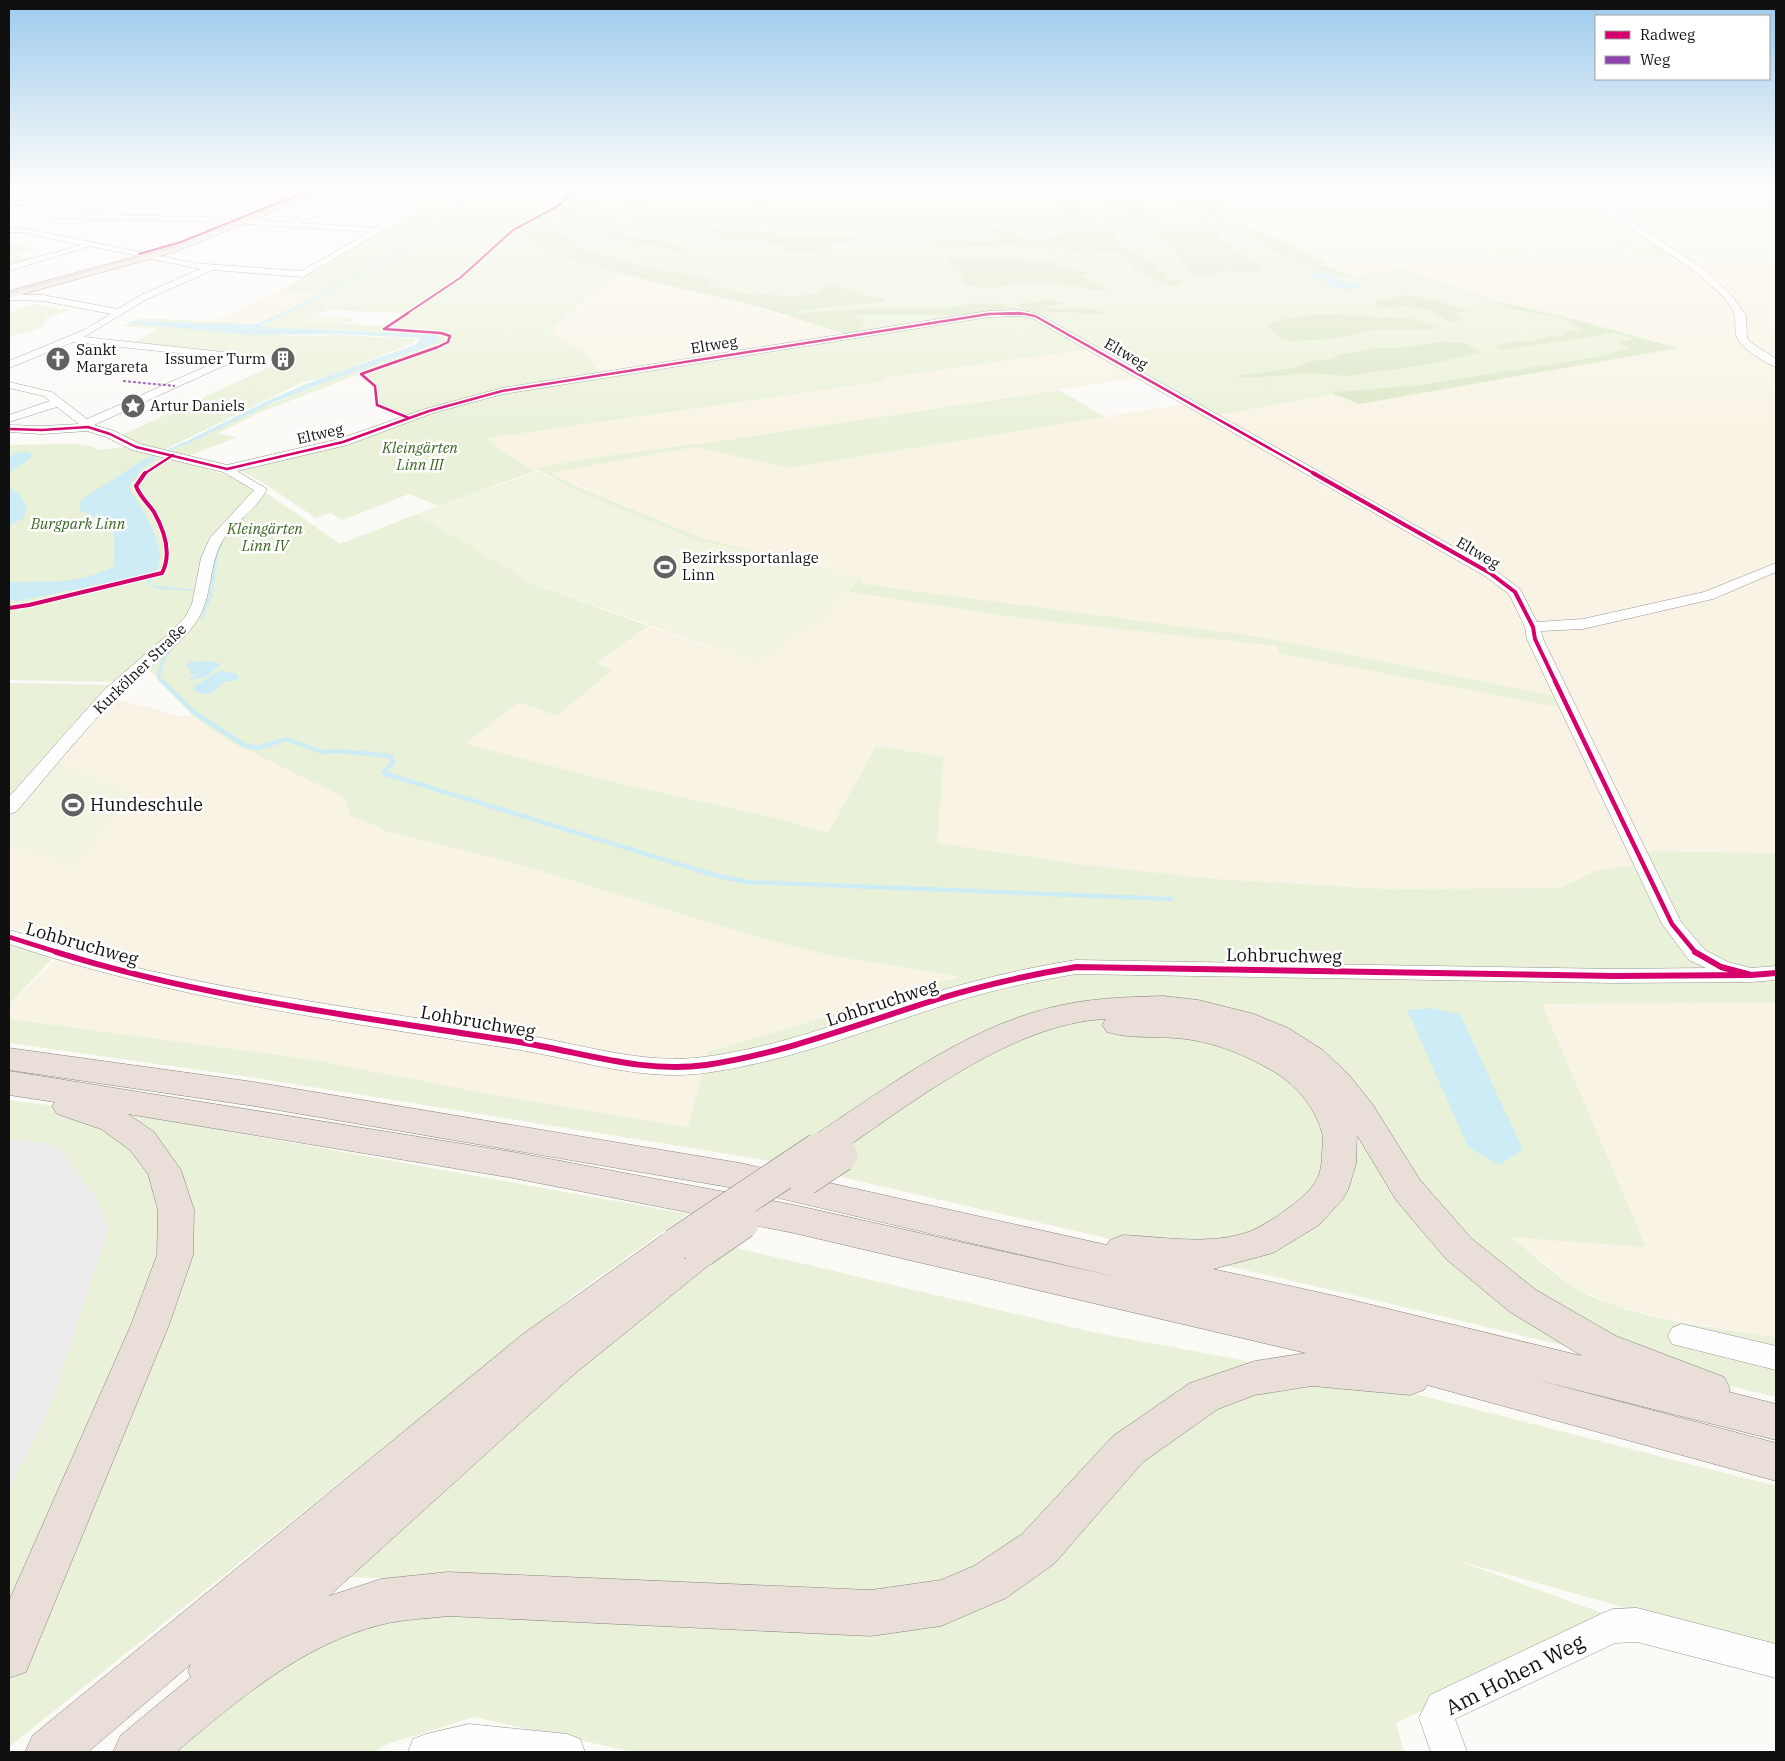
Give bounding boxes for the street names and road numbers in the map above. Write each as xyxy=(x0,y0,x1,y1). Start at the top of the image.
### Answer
street label: Eltweg xyxy=(689,331,739,358)
street label: Eltweg xyxy=(1101,334,1151,374)
street label: Eltweg xyxy=(295,419,345,448)
street label: Eltweg xyxy=(1453,532,1503,573)
street label: Kurkölner Straße xyxy=(89,619,190,718)
street label: Lohbruchweg xyxy=(23,916,141,971)
street label: Lohbruchweg xyxy=(1226,943,1342,968)
street label: Lohbruchweg xyxy=(823,974,941,1031)
street label: Lohbruchweg xyxy=(419,1000,537,1043)
street label: Am Hohen Weg xyxy=(1440,1627,1589,1721)

